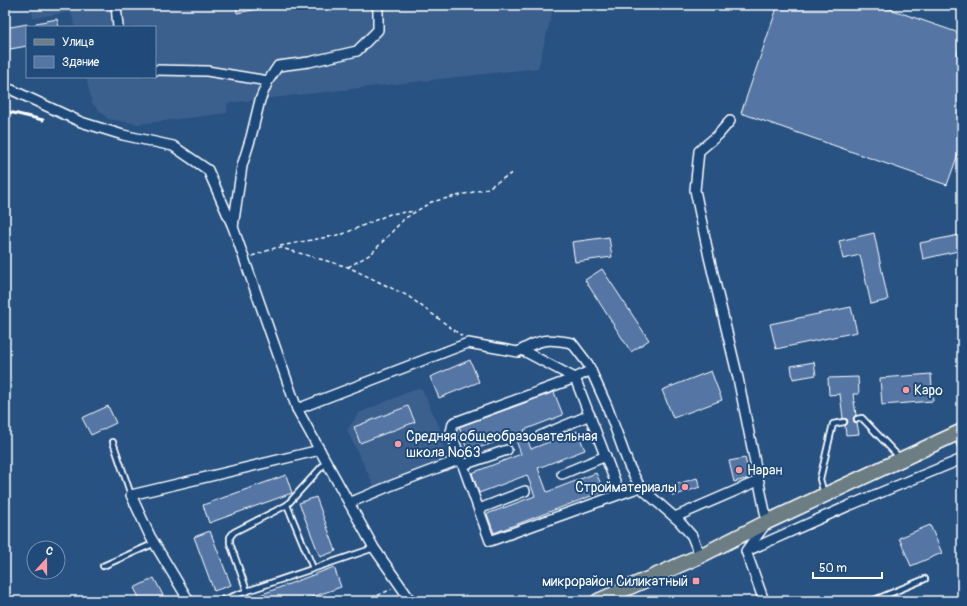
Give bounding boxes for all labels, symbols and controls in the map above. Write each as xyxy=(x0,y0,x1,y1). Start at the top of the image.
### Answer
legend xyxy=(26,26,156,78)
text: Улица xyxy=(62,35,94,50)
text: Здание xyxy=(62,55,99,70)
place label: Каро xyxy=(914,382,943,399)
marker: Каро xyxy=(901,385,911,395)
place label: Средняя общеобразовательная школа №63 xyxy=(406,428,598,461)
marker: Средняя общеобразовательная школа №63 xyxy=(393,439,403,449)
place label: Наран xyxy=(747,462,782,479)
marker: Наран xyxy=(734,465,744,475)
place label: Стройматериалы xyxy=(575,479,677,496)
marker: Стройматериалы xyxy=(680,482,690,492)
north arrow xyxy=(26,540,66,580)
text: С xyxy=(44,544,55,558)
scale bar xyxy=(813,554,882,580)
text: 50 m xyxy=(819,561,847,576)
place label: микрорайон Силикатный xyxy=(542,573,688,590)
marker: микрорайон Силикатный xyxy=(691,576,701,586)

